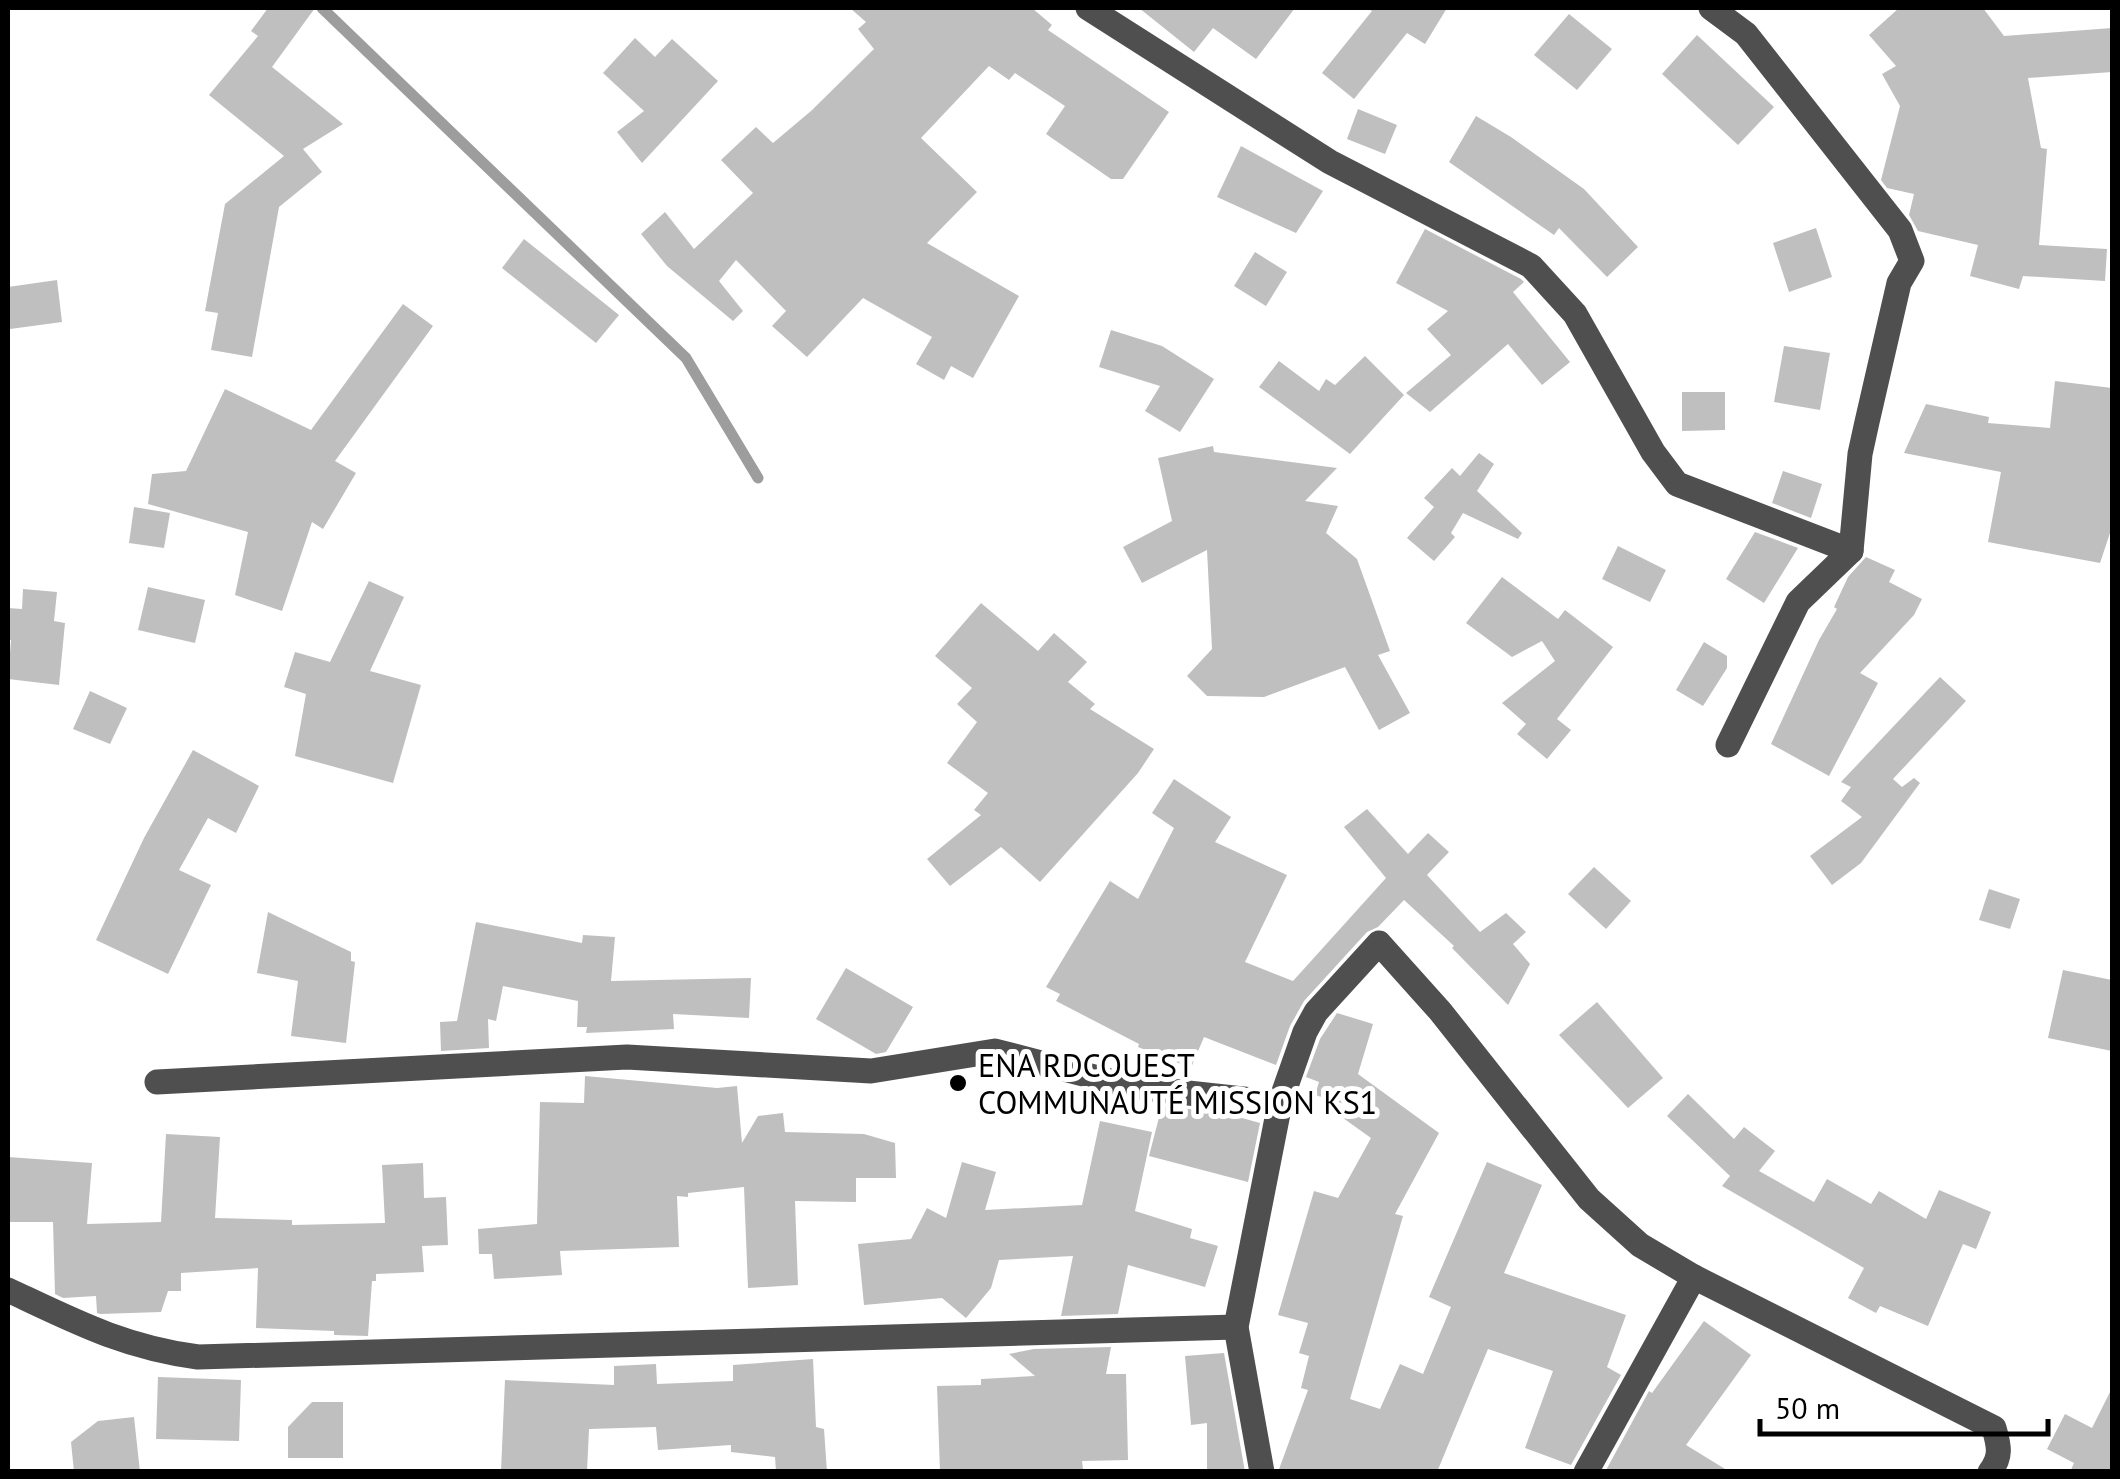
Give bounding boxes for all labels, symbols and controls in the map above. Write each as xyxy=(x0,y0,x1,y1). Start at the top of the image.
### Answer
place label: ENA RDCOUEST COMMUNAUTÉ MISSION KS1 xyxy=(978,1044,1377,1123)
marker: ENA RDCOUEST COMMUNAUTÉ MISSION KS1 xyxy=(947,1072,969,1094)
scale bar xyxy=(1760,1374,2048,1436)
text: 50 m xyxy=(1775,1388,1840,1427)

